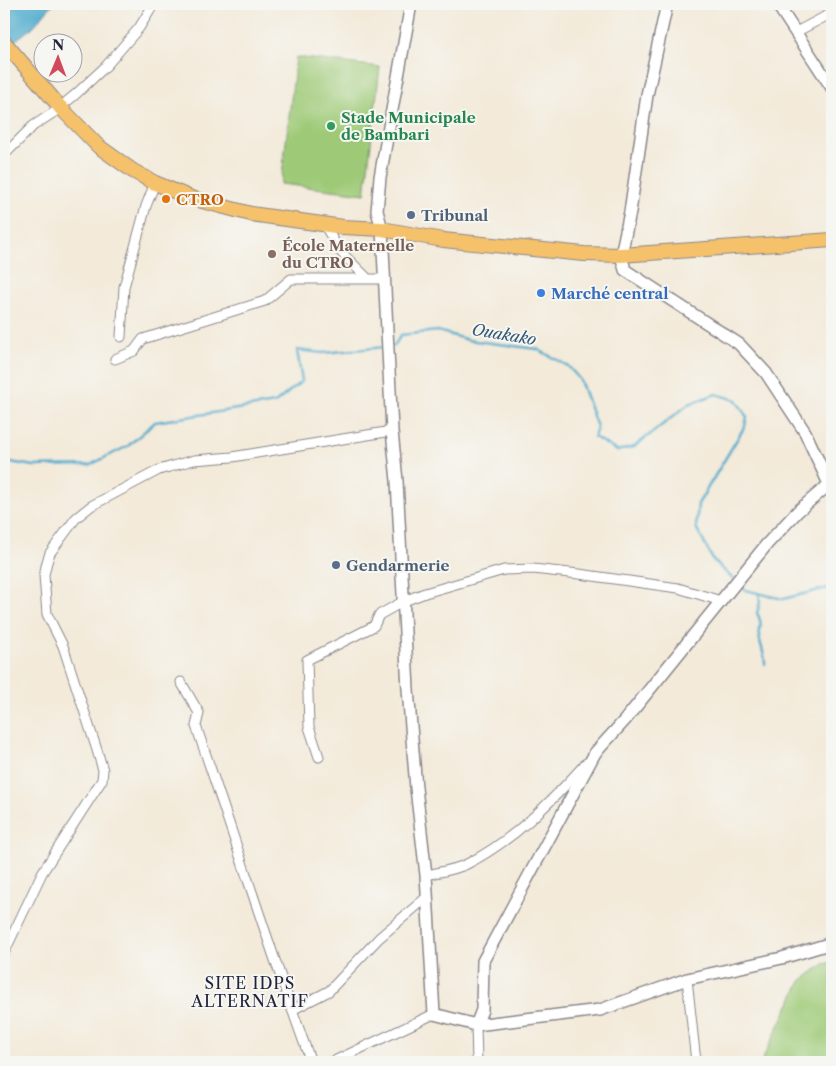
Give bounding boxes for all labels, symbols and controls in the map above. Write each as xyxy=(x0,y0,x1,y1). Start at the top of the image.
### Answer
north arrow xyxy=(32,32,82,82)
text: N xyxy=(52,36,64,54)
place label: Stade Municipale de Bambari xyxy=(341,108,476,144)
marker: Stade Municipale de Bambari xyxy=(325,120,337,132)
place label: CTRO xyxy=(176,190,224,209)
marker: CTRO xyxy=(160,193,172,205)
place label: Tribunal xyxy=(421,206,488,225)
marker: Tribunal xyxy=(405,209,417,221)
place label: École Maternelle du CTRO xyxy=(282,236,414,272)
marker: École Maternelle du CTRO xyxy=(266,248,278,260)
place label: Marché central xyxy=(551,284,669,303)
marker: Marché central xyxy=(535,287,547,299)
water label: Ouakako xyxy=(470,319,538,349)
place label: Gendarmerie xyxy=(346,556,450,575)
marker: Gendarmerie xyxy=(330,559,342,571)
district label: SITE IDPS ALTERNATIF xyxy=(190,973,309,1011)

